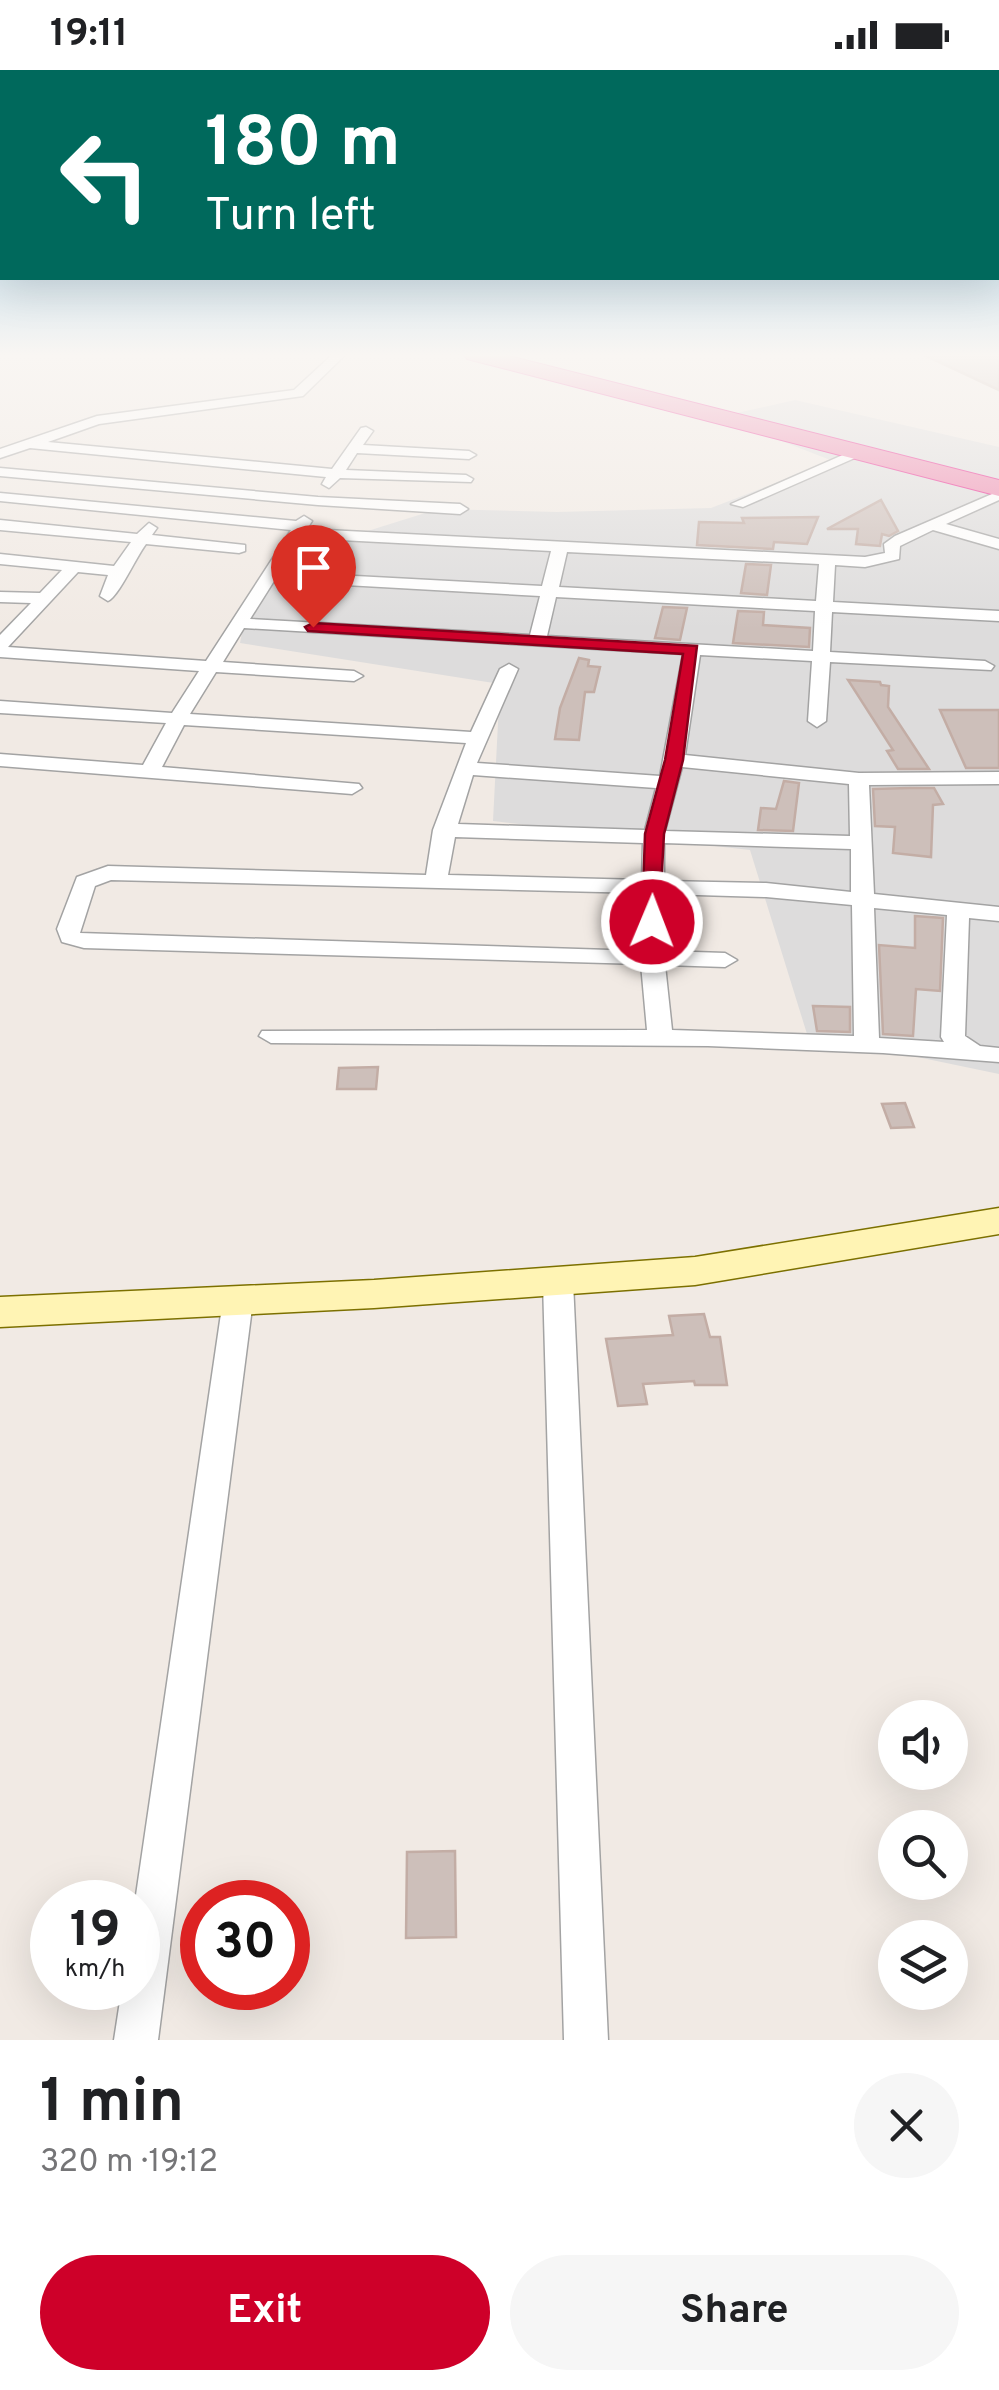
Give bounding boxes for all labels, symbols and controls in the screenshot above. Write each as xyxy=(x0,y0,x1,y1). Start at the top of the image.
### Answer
text: 19:11 xyxy=(50,11,128,60)
text: 180 m xyxy=(205,102,401,191)
icon: left xyxy=(40,110,170,240)
text: Turn left xyxy=(205,189,376,246)
pin xyxy=(271,525,356,628)
icon: arrive xyxy=(286,540,341,595)
position arrow xyxy=(600,870,704,974)
map controls xyxy=(878,1700,968,2010)
button: sound xyxy=(878,1700,968,1790)
button: search xyxy=(878,1810,968,1900)
speed limit sign: 30 xyxy=(180,1880,310,2010)
text: 19 xyxy=(70,1901,120,1964)
button: layers xyxy=(878,1920,968,2010)
text: km/h xyxy=(65,1954,125,1986)
text: 1 min xyxy=(40,2067,184,2143)
button: close xyxy=(854,2073,959,2178)
text: 320 m · 19:12 xyxy=(40,2143,218,2183)
button: Exit xyxy=(40,2255,490,2370)
button: Share xyxy=(510,2255,959,2370)

